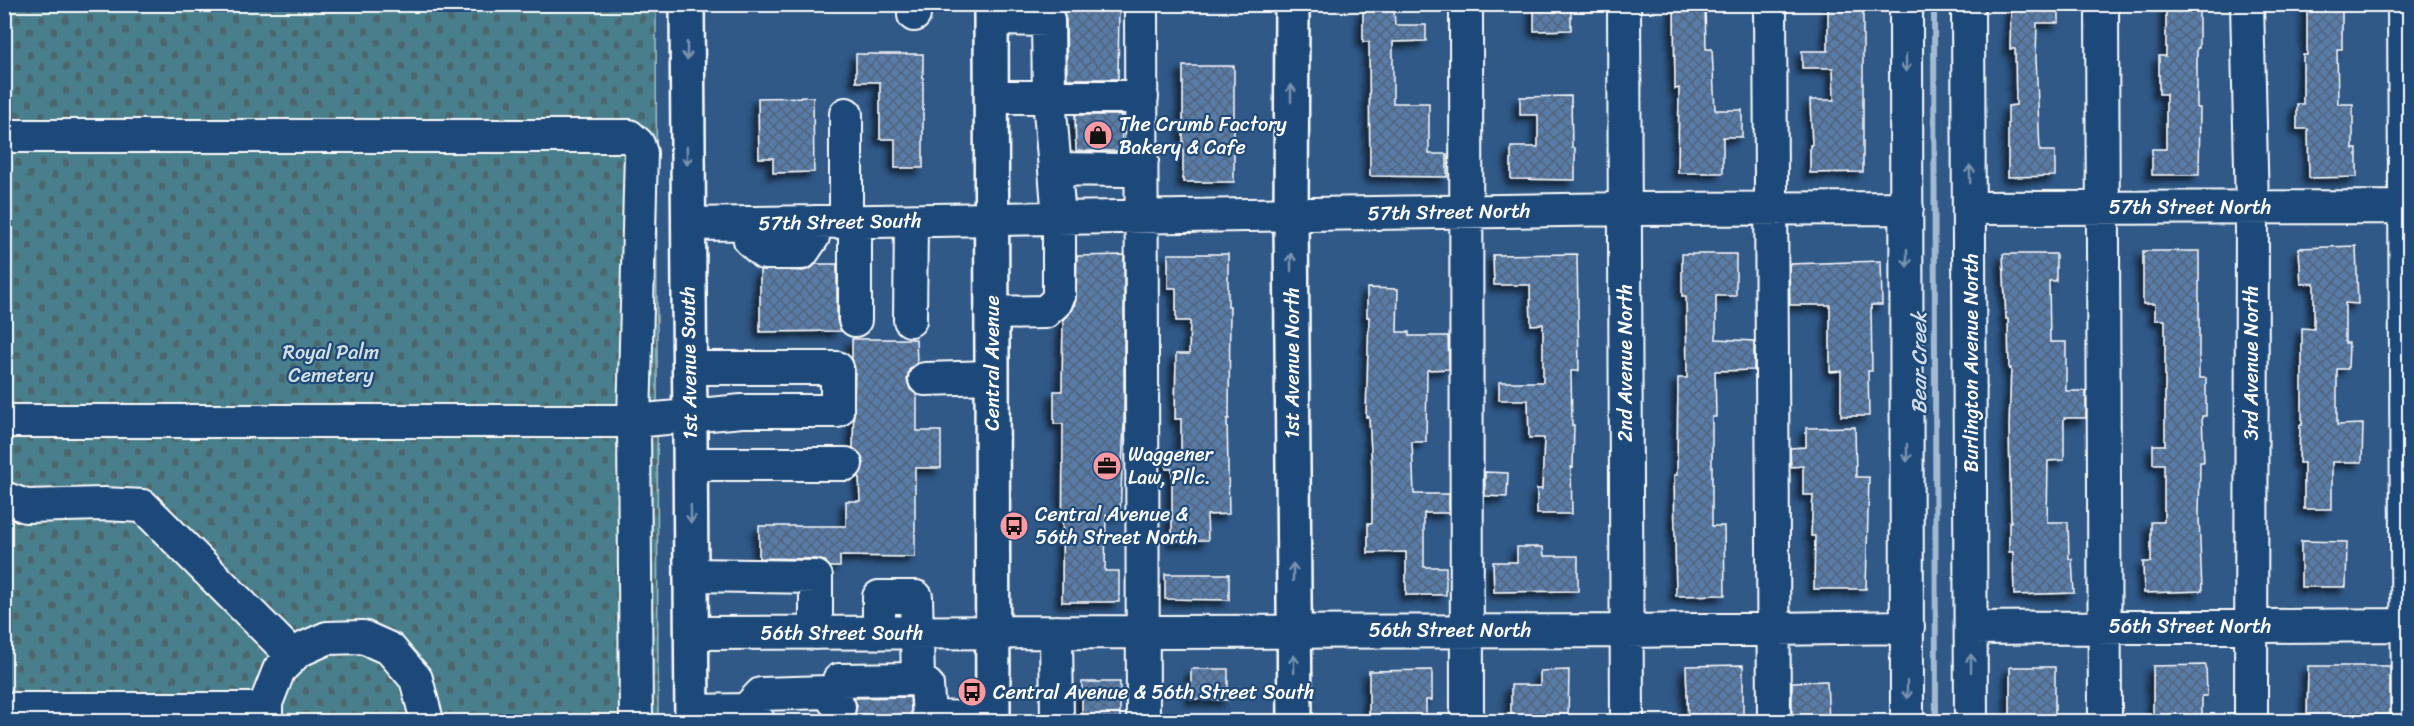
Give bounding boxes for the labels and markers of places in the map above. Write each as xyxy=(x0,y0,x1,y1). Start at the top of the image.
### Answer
place label: The Crumb Factory Bakery & Cafe xyxy=(1119,107,1287,165)
shop icon: The Crumb Factory Bakery & Cafe xyxy=(1082,119,1114,151)
place label: Waggener Law, Pllc. xyxy=(1128,437,1214,495)
office icon: Waggener Law, Pllc. xyxy=(1091,450,1123,482)
place label: Central Avenue & 56th Street North xyxy=(1035,497,1198,555)
bus stop icon: Central Avenue & 56th Street North xyxy=(998,510,1030,542)
place label: Central Avenue & 56th Street South xyxy=(993,675,1314,710)
bus stop icon: Central Avenue & 56th Street South xyxy=(956,676,988,708)

